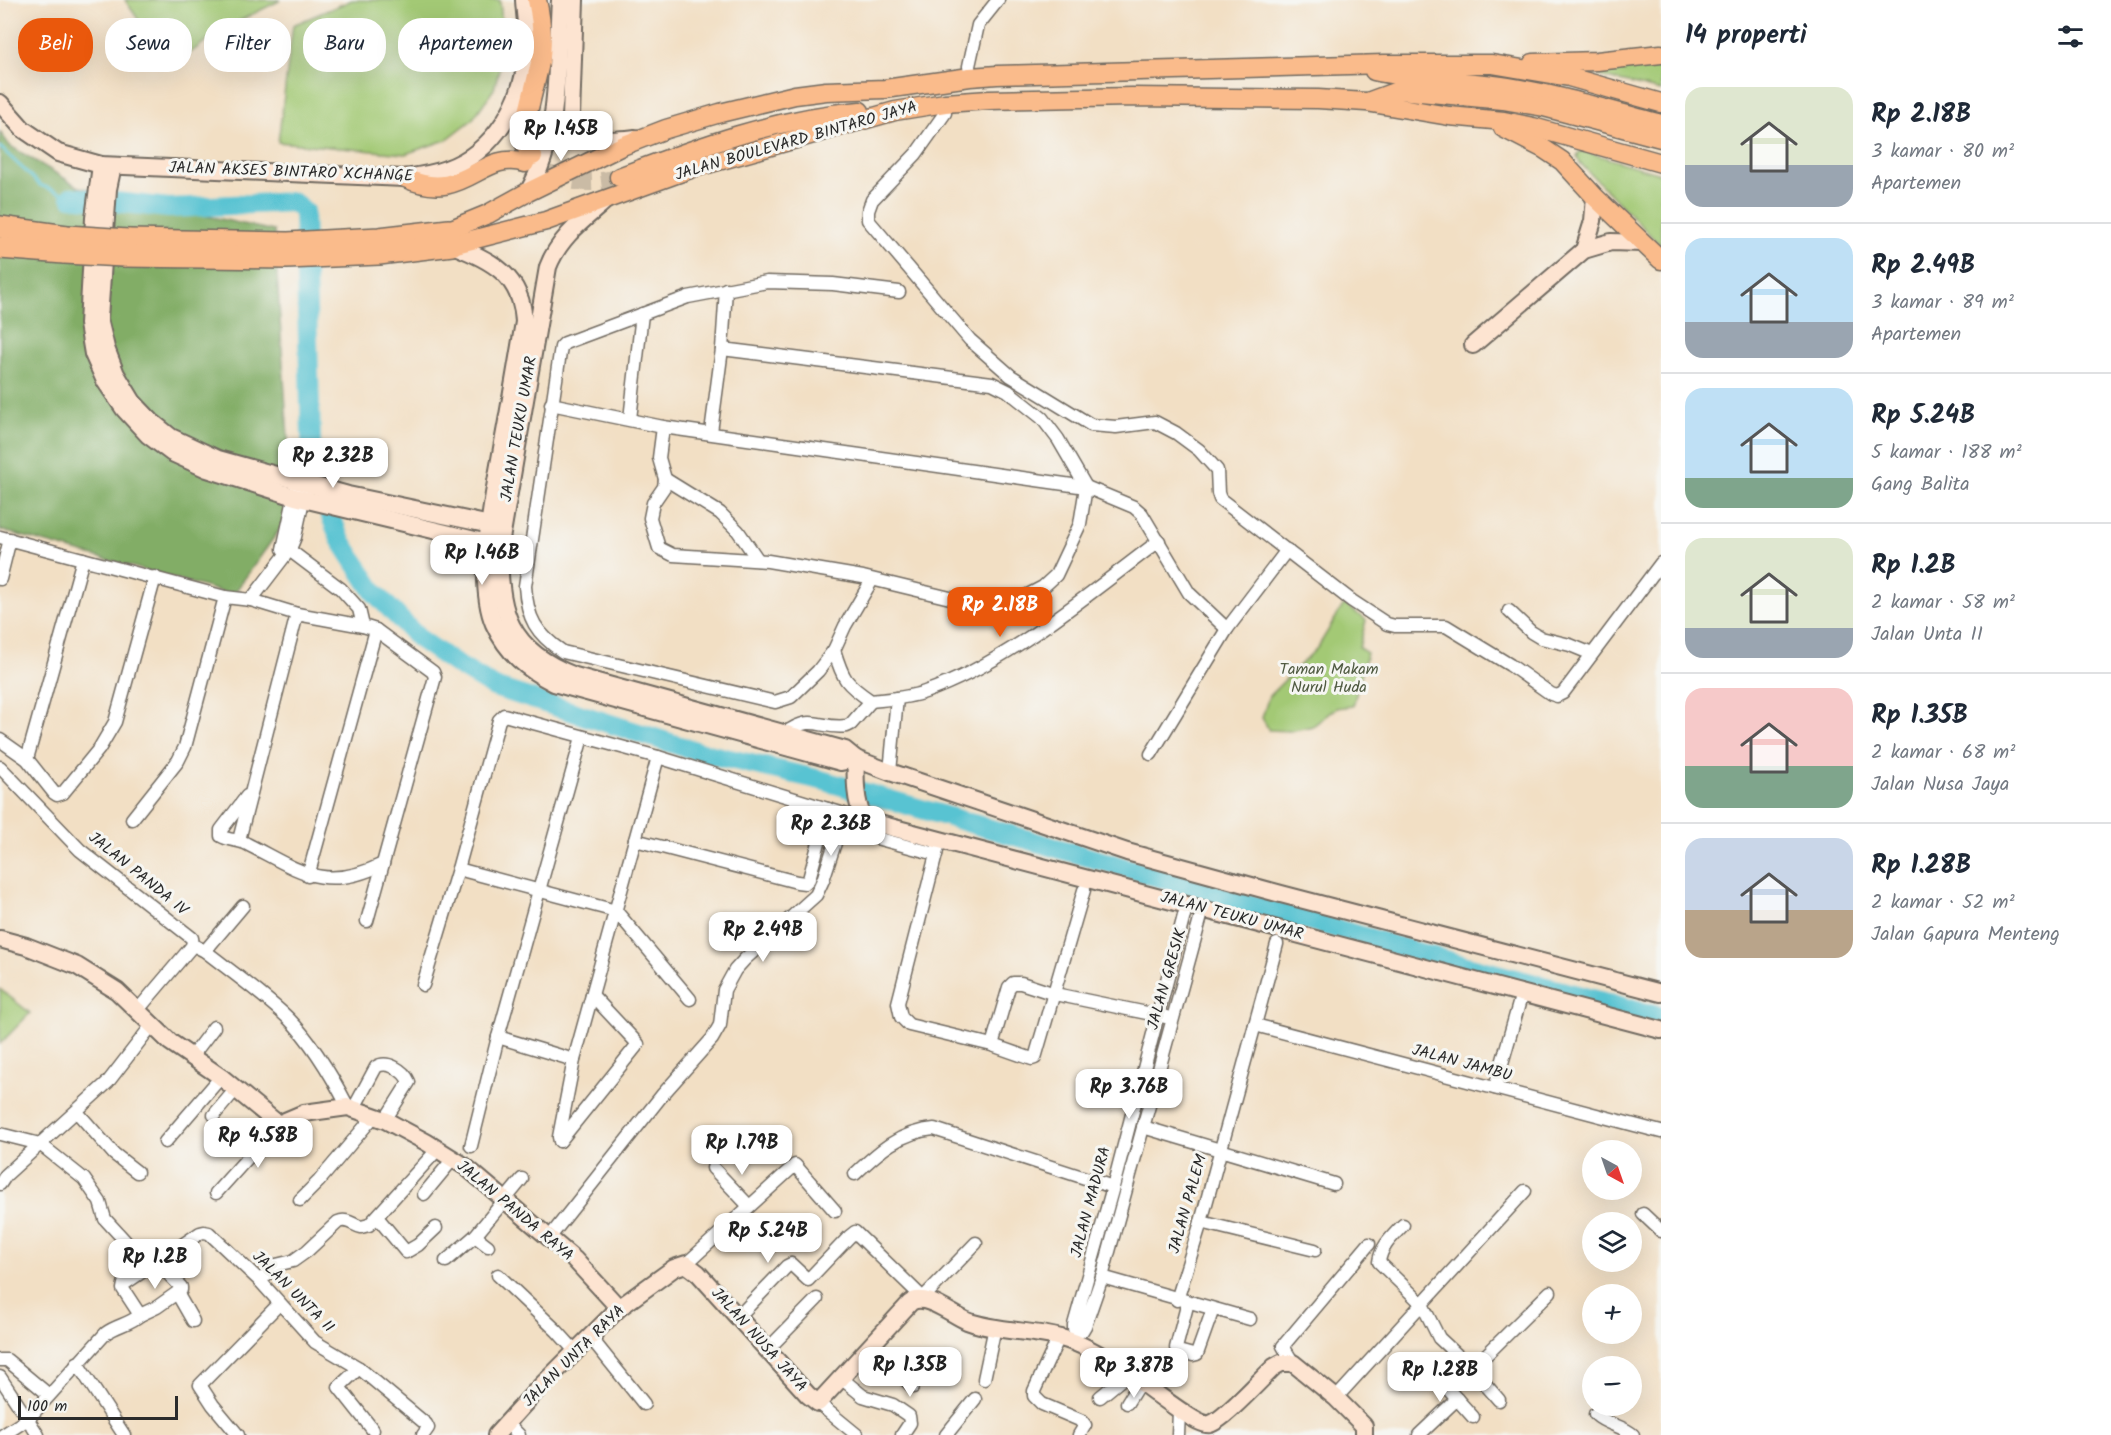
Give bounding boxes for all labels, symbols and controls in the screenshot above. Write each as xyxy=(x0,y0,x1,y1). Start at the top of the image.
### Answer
text: 14 properti xyxy=(1685,15,1807,57)
chip: Beli xyxy=(18,18,93,72)
chip: Sewa xyxy=(105,18,192,72)
chip: Filter xyxy=(204,18,291,72)
chip: Baru xyxy=(303,18,386,72)
chip: Apartemen xyxy=(398,18,534,72)
icon: filters xyxy=(2054,20,2087,53)
street label: JALAN BOULEVARD BINTARO JAYA xyxy=(672,94,920,188)
text: Rp 2.18B xyxy=(1871,94,1971,136)
pin: Rp 1.45B xyxy=(499,111,623,162)
icon: home xyxy=(1733,111,1805,183)
text: Rp 1.45B xyxy=(524,114,598,146)
text: 3 kamar · 80 m² xyxy=(1871,136,2014,168)
street label: JALAN AKSES BINTARO XCHANGE xyxy=(168,155,414,189)
text: Apartemen xyxy=(1871,168,1961,200)
text: Rp 2.49B xyxy=(1871,245,1976,287)
icon: home xyxy=(1733,262,1805,334)
text: 3 kamar · 89 m² xyxy=(1871,287,2014,319)
text: Apartemen xyxy=(1871,319,1961,351)
street label: JALAN TEUKU UMAR xyxy=(494,354,544,504)
text: Rp 5.24B xyxy=(1871,395,1976,437)
icon: home xyxy=(1733,412,1805,484)
text: 5 kamar · 188 m² xyxy=(1871,437,2022,469)
pin: Rp 2.32B xyxy=(271,438,395,489)
text: Rp 2.32B xyxy=(292,441,374,473)
text: Gang Balita xyxy=(1871,469,1970,501)
pin: Rp 1.46B xyxy=(420,535,544,586)
text: Rp 1.46B xyxy=(444,538,520,570)
text: Rp 1.2B xyxy=(1871,545,1956,587)
icon: home xyxy=(1733,562,1805,634)
pin: Rp 2.18B xyxy=(938,587,1062,638)
text: 2 kamar · 58 m² xyxy=(1871,587,2015,619)
text: Rp 2.18B xyxy=(961,590,1039,622)
text: Jalan Unta II xyxy=(1871,619,1983,651)
park label: Taman Makam Nurul Huda xyxy=(1279,657,1379,700)
text: Rp 1.35B xyxy=(1871,695,1968,737)
icon: home xyxy=(1733,712,1805,784)
text: 2 kamar · 68 m² xyxy=(1871,737,2015,769)
text: Jalan Nusa Jaya xyxy=(1871,769,2009,801)
pin: Rp 2.36B xyxy=(769,806,893,857)
text: Rp 2.36B xyxy=(790,809,872,841)
street label: JALAN PANDA IV xyxy=(83,826,194,923)
text: Rp 1.28B xyxy=(1871,845,1971,887)
icon: home xyxy=(1733,862,1805,934)
street label: JALAN TEUKU UMAR xyxy=(1158,885,1306,947)
text: 2 kamar · 52 m² xyxy=(1871,887,2015,919)
pin: Rp 2.49B xyxy=(701,912,825,963)
text: Rp 2.49B xyxy=(723,915,803,947)
text: Jalan Gapura Menteng xyxy=(1871,919,2060,951)
street label: JALAN GRESIK xyxy=(1141,925,1194,1033)
street label: JALAN JAMBU xyxy=(1409,1038,1515,1088)
pin: Rp 3.76B xyxy=(1067,1069,1191,1120)
text: Rp 3.76B xyxy=(1090,1072,1168,1104)
pin: Rp 4.58B xyxy=(196,1118,320,1169)
text: Rp 4.58B xyxy=(218,1121,298,1153)
pin: Rp 1.79B xyxy=(680,1125,804,1176)
text: Rp 1.79B xyxy=(705,1128,779,1160)
north arrow xyxy=(1582,1140,1642,1200)
map controls xyxy=(1582,1140,1642,1416)
street label: JALAN MADURA xyxy=(1064,1143,1118,1260)
street label: JALAN PALEM xyxy=(1162,1151,1214,1257)
street label: JALAN PANDA RAYA xyxy=(451,1154,579,1268)
button: layers xyxy=(1582,1212,1642,1272)
pin: Rp 5.24B xyxy=(706,1213,830,1264)
text: Rp 5.24B xyxy=(728,1216,808,1248)
pin: Rp 1.2B xyxy=(100,1239,210,1290)
text: Rp 1.2B xyxy=(122,1242,188,1274)
street label: JALAN UNTA II xyxy=(246,1245,340,1339)
street label: JALAN NUSA JAYA xyxy=(705,1282,813,1398)
button: + xyxy=(1582,1284,1642,1344)
street label: JALAN UNTA RAYA xyxy=(517,1299,631,1413)
pin: Rp 1.35B xyxy=(848,1347,972,1398)
pin: Rp 3.87B xyxy=(1072,1348,1196,1399)
text: Rp 1.35B xyxy=(873,1350,947,1382)
text: Rp 3.87B xyxy=(1094,1351,1174,1383)
pin: Rp 1.28B xyxy=(1378,1352,1502,1403)
text: Rp 1.28B xyxy=(1401,1355,1479,1387)
button: − xyxy=(1582,1356,1642,1416)
scale bar xyxy=(18,1393,178,1420)
text: 100 m xyxy=(27,1394,67,1419)

